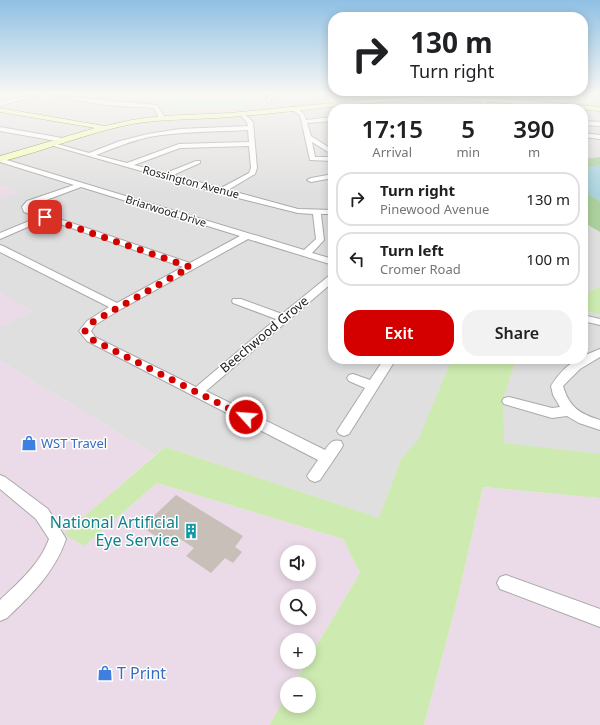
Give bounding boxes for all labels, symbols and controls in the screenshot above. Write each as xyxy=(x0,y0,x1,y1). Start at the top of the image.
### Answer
text: 130 m xyxy=(410,23,493,61)
icon: right xyxy=(344,28,396,80)
text: Turn right xyxy=(410,59,494,83)
text: 17:15 xyxy=(361,112,423,145)
text: 5 xyxy=(461,112,475,145)
text: 390 xyxy=(513,112,555,145)
text: Arrival xyxy=(372,143,412,161)
text: min xyxy=(456,143,480,161)
text: m xyxy=(528,143,540,161)
street label: Rossington Avenue xyxy=(141,161,241,202)
text: Turn right xyxy=(380,180,455,200)
icon: right xyxy=(346,188,368,210)
text: 130 m xyxy=(526,189,570,209)
street label: Briarwood Drive xyxy=(124,191,209,230)
pin xyxy=(28,200,62,234)
text: Pinewood Avenue xyxy=(380,200,489,218)
icon: arrive xyxy=(34,206,56,228)
text: Turn left xyxy=(380,240,444,260)
icon: left xyxy=(346,248,368,270)
text: 100 m xyxy=(526,249,570,269)
text: Cromer Road xyxy=(380,260,461,278)
street label: Beechwood Grove xyxy=(216,291,312,377)
button: Exit xyxy=(344,310,454,356)
button: Share xyxy=(462,310,572,356)
position arrow xyxy=(225,396,267,438)
shop icon: WST Travel xyxy=(20,434,38,452)
place label: WST Travel xyxy=(41,434,107,452)
place label: National Artificial Eye Service xyxy=(50,511,179,551)
building icon: National Artificial Eye Service xyxy=(182,522,200,540)
map controls xyxy=(280,545,316,713)
button: sound xyxy=(280,545,316,581)
button: search xyxy=(280,589,316,625)
button: + xyxy=(280,633,316,669)
place label: T Print xyxy=(117,662,166,684)
shop icon: T Print xyxy=(96,664,114,682)
button: − xyxy=(280,677,316,713)

